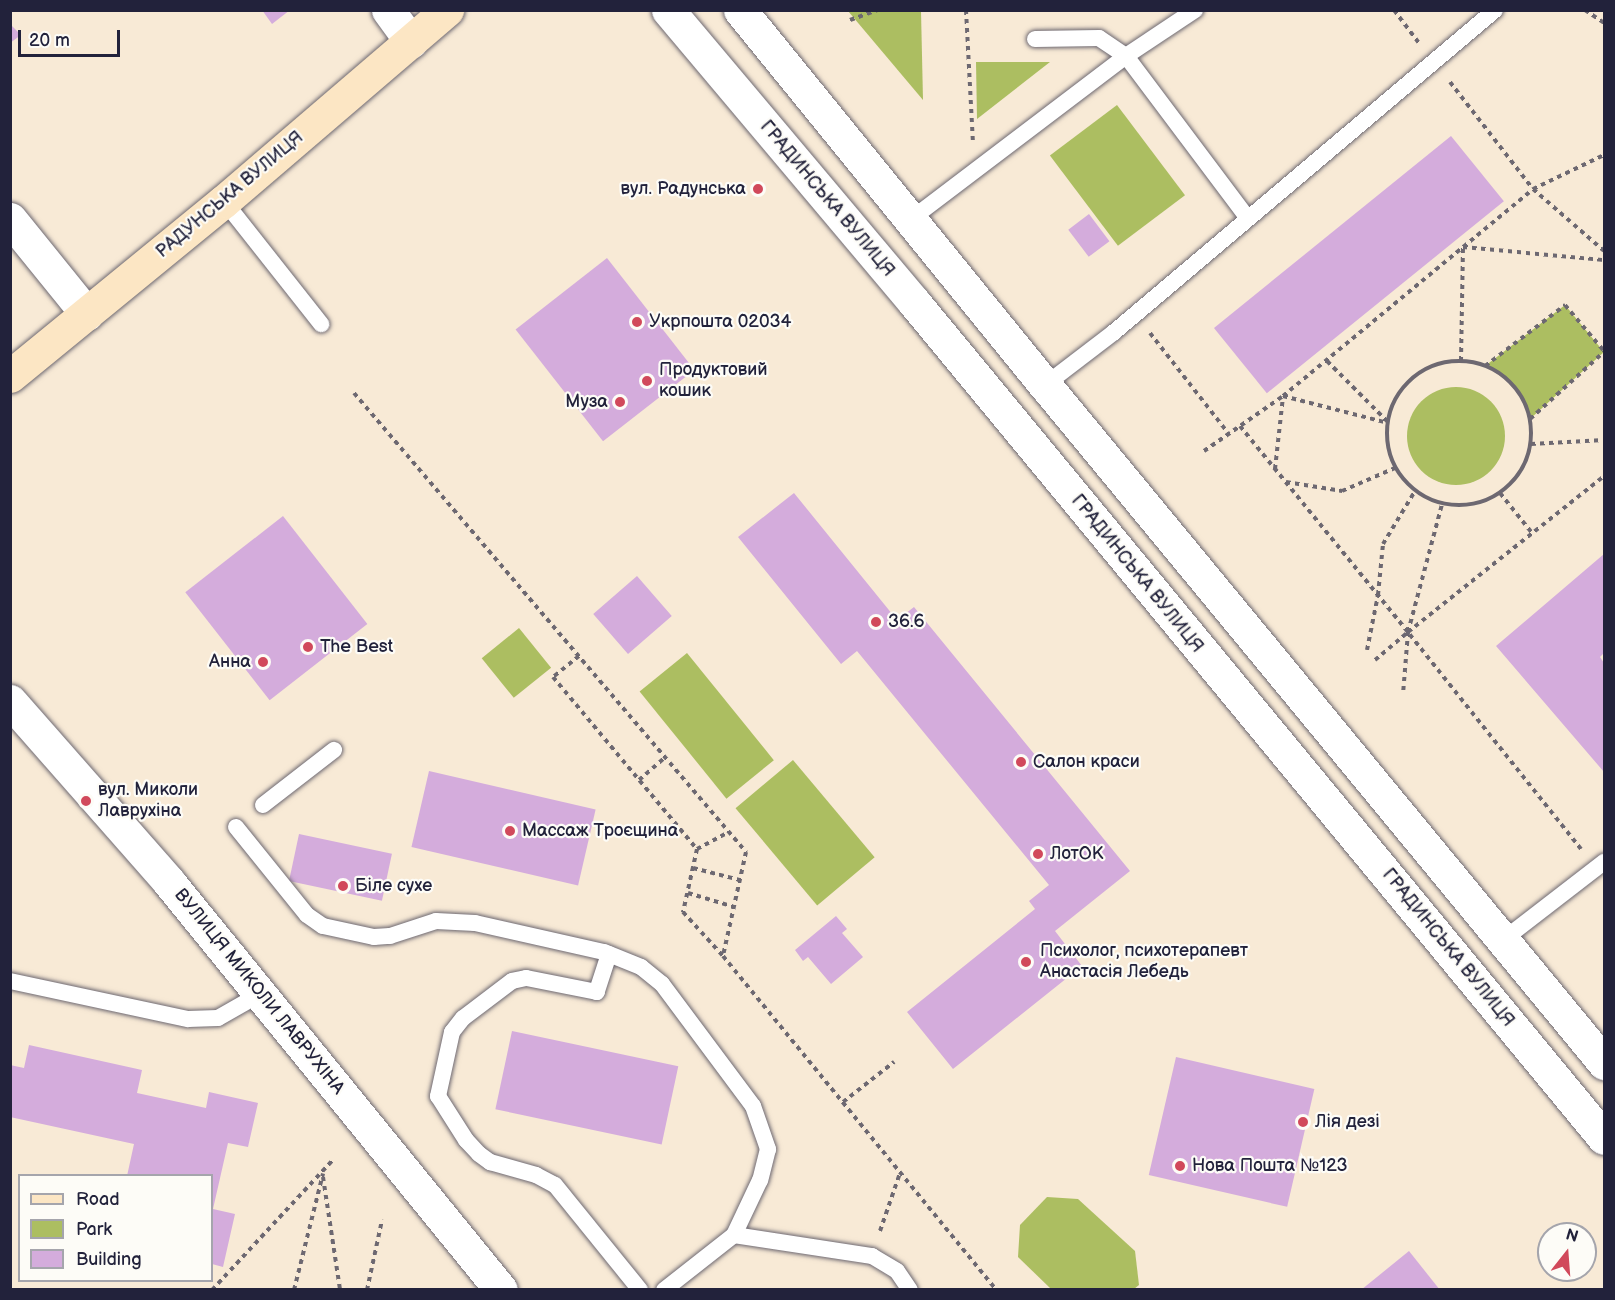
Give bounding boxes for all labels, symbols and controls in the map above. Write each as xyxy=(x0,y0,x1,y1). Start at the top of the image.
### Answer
scale bar xyxy=(21,18,123,56)
text: 20 m xyxy=(29,30,70,51)
street label: ГРАДИНСЬКА ВУЛИЦЯ xyxy=(755,116,899,282)
street label: РАДУНСЬКА ВУЛИЦЯ xyxy=(152,127,308,263)
place label: вул. Радунська xyxy=(621,178,746,200)
marker: вул. Радунська xyxy=(751,182,765,196)
place label: Укрпошта 02034 xyxy=(649,311,792,333)
marker: Укрпошта 02034 xyxy=(630,315,644,329)
place label: Продуктовий кошик xyxy=(659,360,767,403)
marker: Продуктовий кошик xyxy=(640,374,654,388)
place label: Муза xyxy=(565,391,608,413)
marker: Муза xyxy=(613,395,627,409)
street label: ГРАДИНСЬКА ВУЛИЦЯ xyxy=(1066,490,1208,658)
place label: 36.6 xyxy=(888,611,925,633)
marker: 36.6 xyxy=(869,615,883,629)
place label: The Best xyxy=(320,636,393,658)
marker: The Best xyxy=(301,640,315,654)
place label: Анна xyxy=(209,651,251,673)
marker: Анна xyxy=(256,655,270,669)
place label: Салон краси xyxy=(1033,751,1140,773)
marker: Салон краси xyxy=(1014,755,1028,769)
place label: вул. Миколи Лаврухіна xyxy=(98,780,198,822)
marker: вул. Миколи Лаврухіна xyxy=(79,794,93,808)
place label: Массаж Троєщина xyxy=(522,820,678,842)
marker: Массаж Троєщина xyxy=(503,824,517,838)
place label: ЛотОК xyxy=(1050,843,1103,865)
marker: ЛотОК xyxy=(1031,847,1045,861)
street label: ГРАДИНСЬКА ВУЛИЦЯ xyxy=(1377,864,1519,1032)
place label: Біле сухе xyxy=(355,875,432,897)
marker: Біле сухе xyxy=(336,879,350,893)
street label: ВУЛИЦЯ МИКОЛИ ЛАВРУХІНА xyxy=(169,885,349,1099)
place label: Психолог, психотерапевт Анастасія Лебедь xyxy=(1040,941,1248,984)
marker: Психолог, психотерапевт Анастасія Лебедь xyxy=(1017,953,1035,971)
place label: Лія дезі xyxy=(1315,1111,1380,1133)
marker: Лія дезі xyxy=(1296,1115,1310,1129)
place label: Нова Пошта №123 xyxy=(1192,1155,1348,1177)
marker: Нова Пошта №123 xyxy=(1173,1159,1187,1173)
legend xyxy=(18,1174,213,1282)
text: Road xyxy=(76,1189,120,1210)
text: Park xyxy=(76,1219,112,1240)
north arrow xyxy=(1537,1222,1597,1282)
text: N xyxy=(1563,1225,1580,1247)
text: Building xyxy=(76,1249,142,1270)

